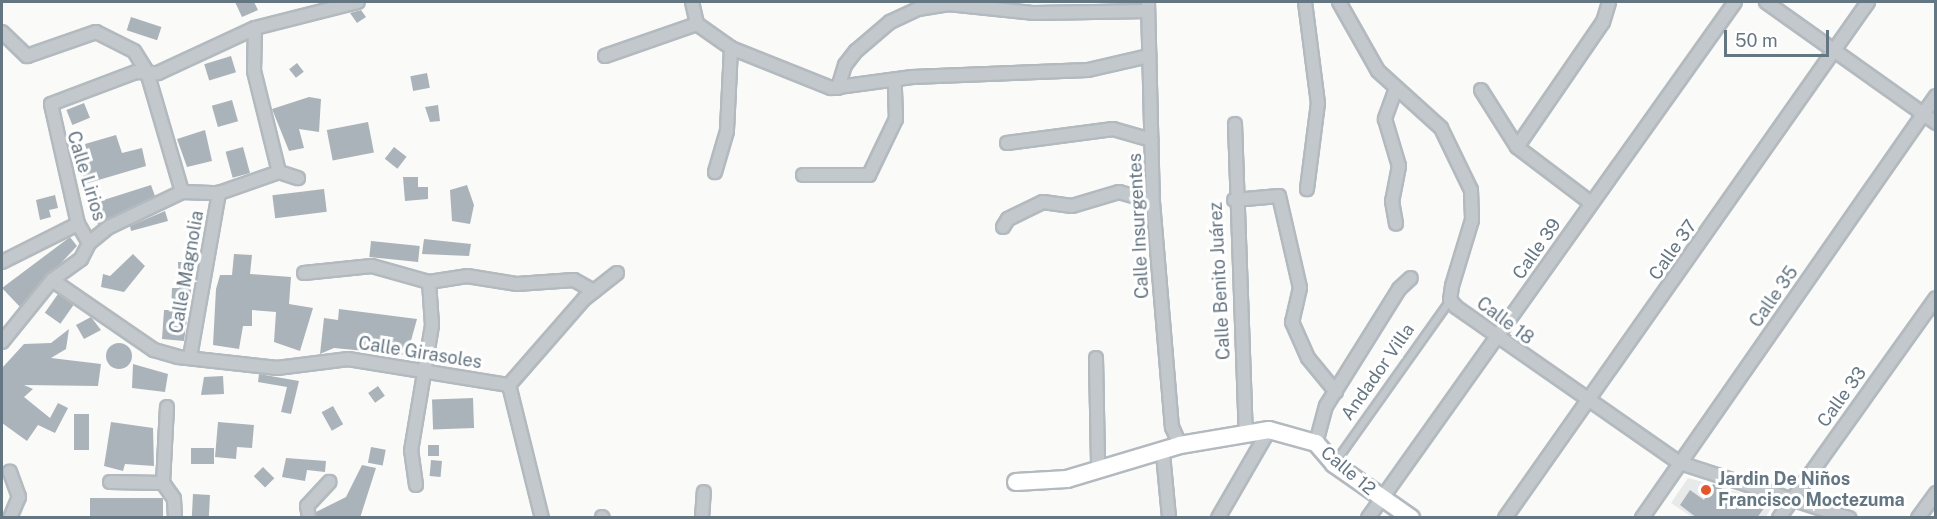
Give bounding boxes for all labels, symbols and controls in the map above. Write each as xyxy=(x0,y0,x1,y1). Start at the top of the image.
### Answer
scale bar xyxy=(1727,18,1832,56)
text: 50 m xyxy=(1735,30,1778,51)
street label: Calle Lirios xyxy=(62,129,110,223)
street label: Calle Insurgentes xyxy=(1124,153,1154,299)
street label: Calle Benito Juárez xyxy=(1205,201,1235,361)
street label: Calle Magnolia xyxy=(166,209,208,335)
street label: Calle 39 xyxy=(1508,214,1566,284)
street label: Calle 37 xyxy=(1644,216,1702,284)
street label: Calle 35 xyxy=(1745,262,1803,332)
street label: Calle 18 xyxy=(1472,293,1538,349)
street label: Andador Villa xyxy=(1337,319,1419,425)
street label: Calle Girasoles xyxy=(357,333,483,373)
street label: Calle 33 xyxy=(1813,363,1871,431)
street label: Calle 12 xyxy=(1316,442,1380,500)
place label: Jardin De Niños Francisco Moctezuma xyxy=(1718,469,1905,512)
marker: Jardin De Niños Francisco Moctezuma xyxy=(1699,483,1713,497)

